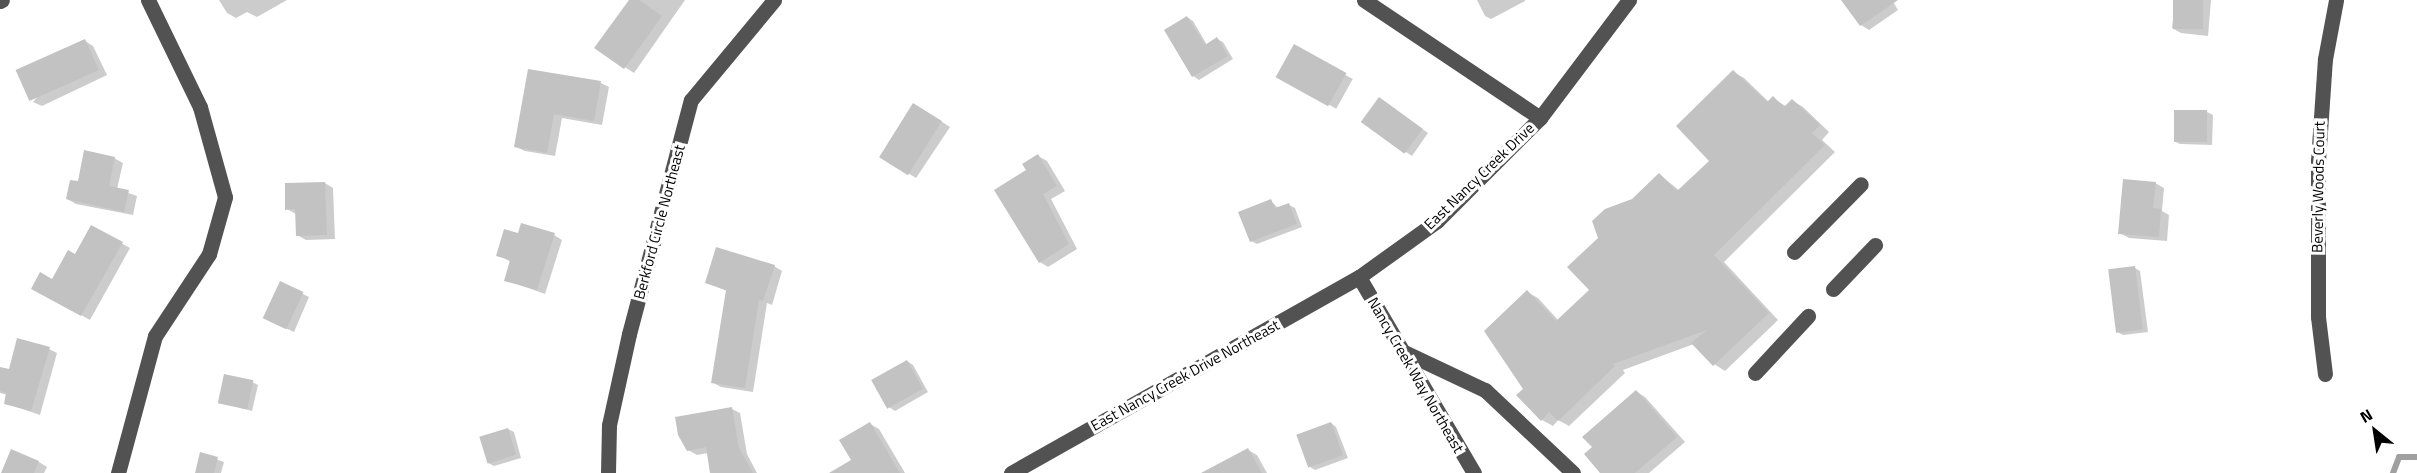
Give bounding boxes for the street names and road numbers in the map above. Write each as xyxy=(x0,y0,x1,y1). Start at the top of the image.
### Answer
street label: East Nancy Creek Drive xyxy=(1420,119,1538,233)
street label: Beverly Woods Court xyxy=(2308,121,2328,253)
street label: Berkford Circle Northeast xyxy=(630,143,688,301)
street label: Nancy Creek Way Northeast xyxy=(1364,294,1468,456)
street label: East Nancy Creek Drive Northeast xyxy=(1088,316,1282,434)

